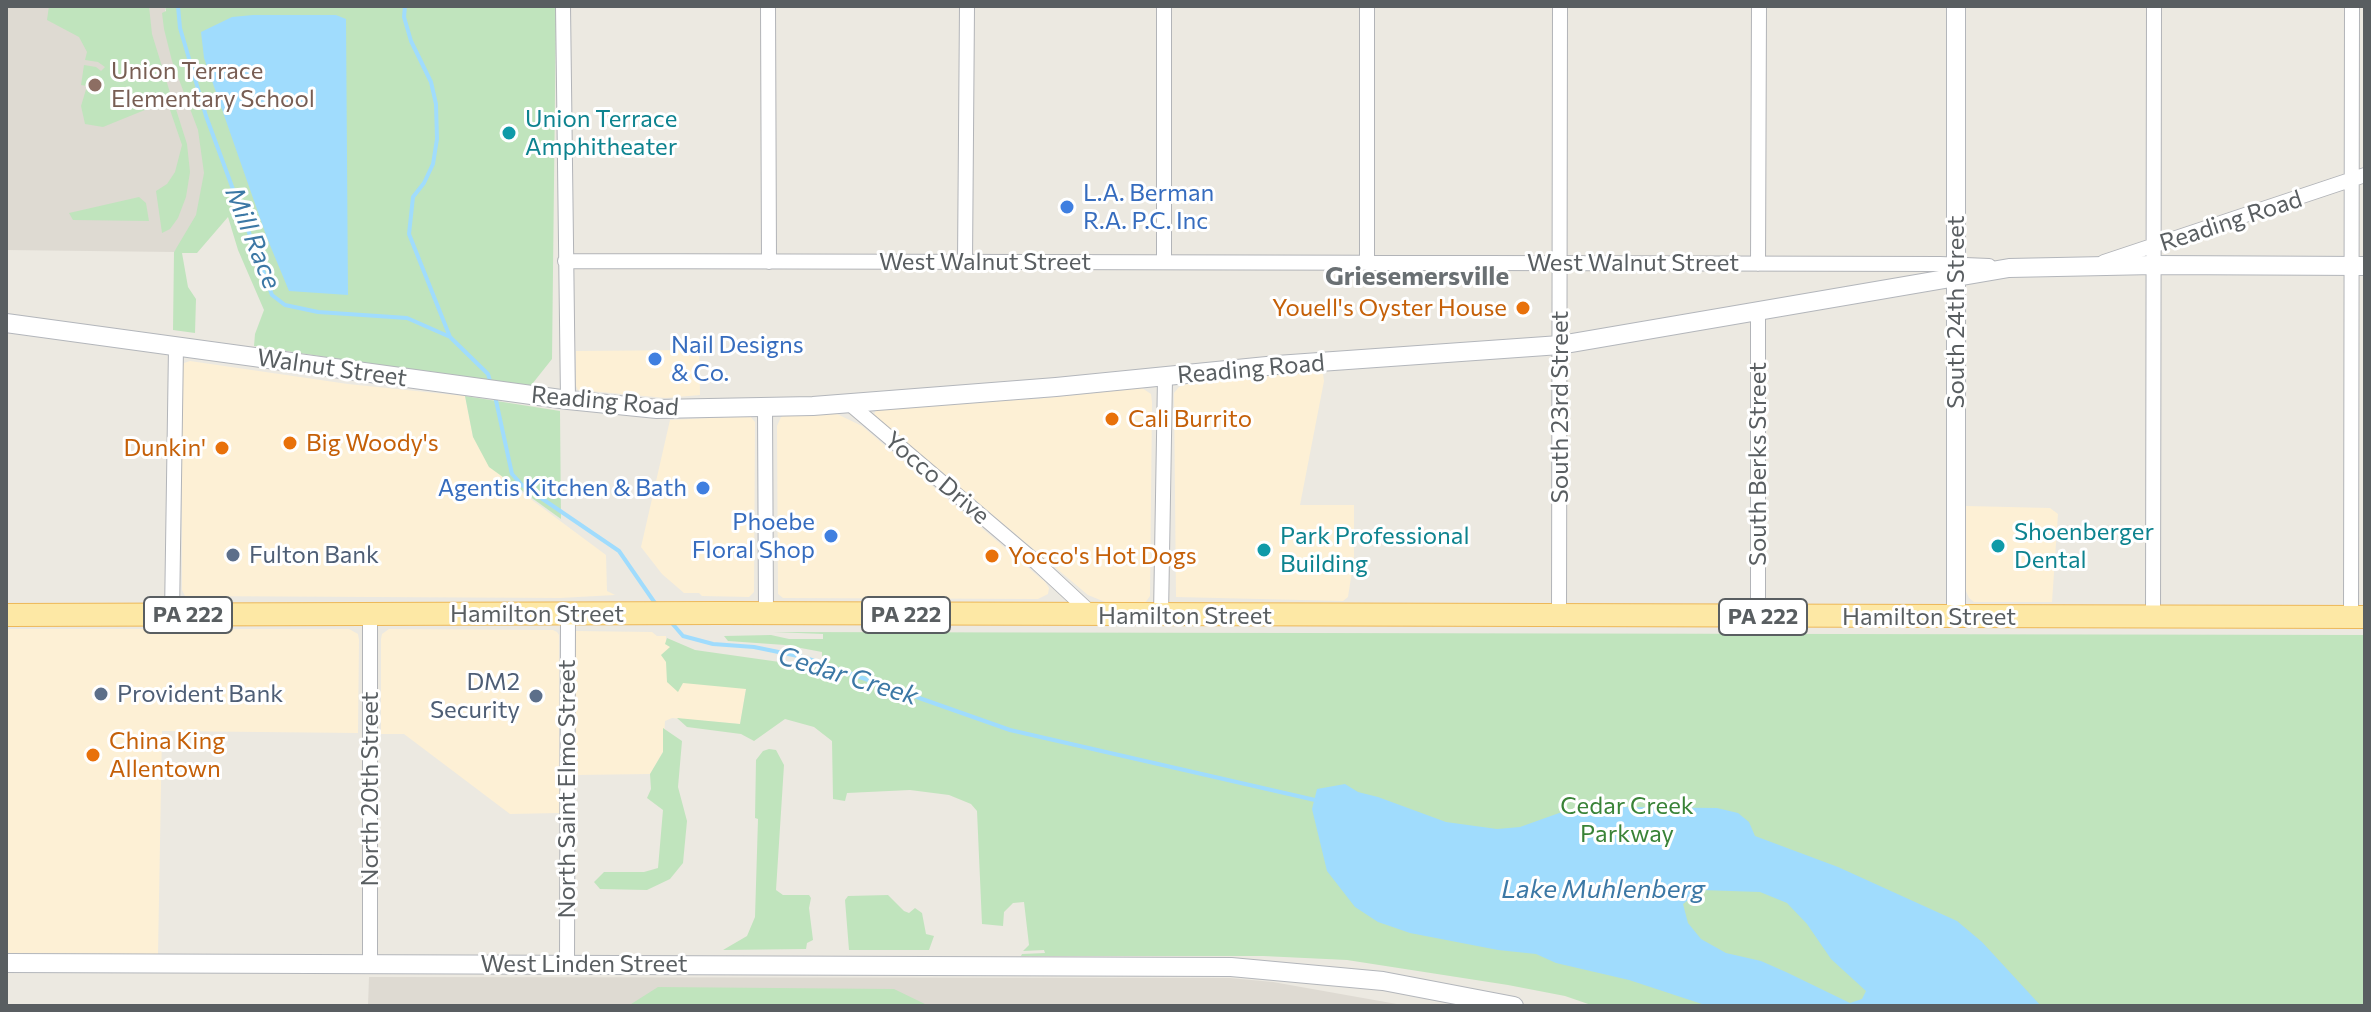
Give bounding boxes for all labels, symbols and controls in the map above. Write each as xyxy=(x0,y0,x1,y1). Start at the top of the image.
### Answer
place label: Union Terrace Elementary School xyxy=(111,57,315,113)
marker: Union Terrace Elementary School xyxy=(86,76,104,94)
place label: Union Terrace Amphitheater xyxy=(525,105,677,161)
marker: Union Terrace Amphitheater xyxy=(500,124,518,142)
place label: L.A. Berman R.A. P.C. Inc xyxy=(1083,179,1214,235)
water label: Mill Race xyxy=(218,182,288,294)
street label: Reading Road xyxy=(2156,184,2306,258)
marker: L.A. Berman R.A. P.C. Inc xyxy=(1058,198,1076,216)
street label: South 24th Street xyxy=(1942,215,1970,409)
street label: West Walnut Street xyxy=(879,248,1091,276)
street label: West Walnut Street xyxy=(1527,249,1739,277)
district label: Griesemersville xyxy=(1325,260,1509,292)
place label: Youell's Oyster House xyxy=(1272,294,1507,322)
marker: Youell's Oyster House xyxy=(1514,299,1532,317)
street label: South 23rd Street xyxy=(1546,311,1574,503)
place label: Nail Designs & Co. xyxy=(671,331,804,387)
street label: Walnut Street xyxy=(255,343,409,393)
street label: Reading Road xyxy=(1176,348,1326,390)
marker: Nail Designs & Co. xyxy=(646,350,664,368)
street label: South Berks Street xyxy=(1744,362,1772,566)
street label: Reading Road xyxy=(530,380,680,422)
place label: Cali Burrito xyxy=(1128,405,1252,433)
marker: Cali Burrito xyxy=(1103,410,1121,428)
street label: Yocco Drive xyxy=(879,426,995,530)
place label: Big Woody's xyxy=(306,429,439,457)
place label: Dunkin' xyxy=(123,434,206,462)
marker: Big Woody's xyxy=(281,434,299,452)
marker: Dunkin' xyxy=(213,439,231,457)
place label: Agentis Kitchen & Bath xyxy=(438,474,687,502)
marker: Agentis Kitchen & Bath xyxy=(694,479,712,497)
place label: Phoebe Floral Shop xyxy=(692,508,815,564)
place label: Shoenberger Dental xyxy=(2014,518,2154,574)
place label: Park Professional Building xyxy=(1280,522,1469,578)
marker: Phoebe Floral Shop xyxy=(822,527,840,545)
marker: Shoenberger Dental xyxy=(1989,537,2007,555)
place label: Fulton Bank xyxy=(249,541,379,569)
marker: Park Professional Building xyxy=(1255,541,1273,559)
place label: Yocco's Hot Dogs xyxy=(1008,542,1197,570)
marker: Fulton Bank xyxy=(224,546,242,564)
marker: Yocco's Hot Dogs xyxy=(983,547,1001,565)
road number: PA 222 xyxy=(144,597,232,633)
road number: PA 222 xyxy=(862,597,950,633)
road number: PA 222 xyxy=(1719,599,1807,635)
street label: Hamilton Street xyxy=(450,600,624,628)
street label: Hamilton Street xyxy=(1098,602,1272,630)
street label: Hamilton Street xyxy=(1842,603,2016,631)
water label: Cedar Creek xyxy=(774,640,922,712)
street label: North Saint Elmo Street xyxy=(553,659,581,919)
place label: DM2 Security xyxy=(430,668,520,724)
place label: Provident Bank xyxy=(117,680,283,708)
marker: Provident Bank xyxy=(92,685,110,703)
marker: DM2 Security xyxy=(527,687,545,705)
street label: North 20th Street xyxy=(356,691,384,887)
place label: China King Allentown xyxy=(109,727,225,783)
marker: China King Allentown xyxy=(84,746,102,764)
park label: Cedar Creek Parkway xyxy=(1560,792,1694,848)
water label: Lake Muhlenberg xyxy=(1501,873,1705,905)
street label: West Linden Street xyxy=(480,950,688,978)

